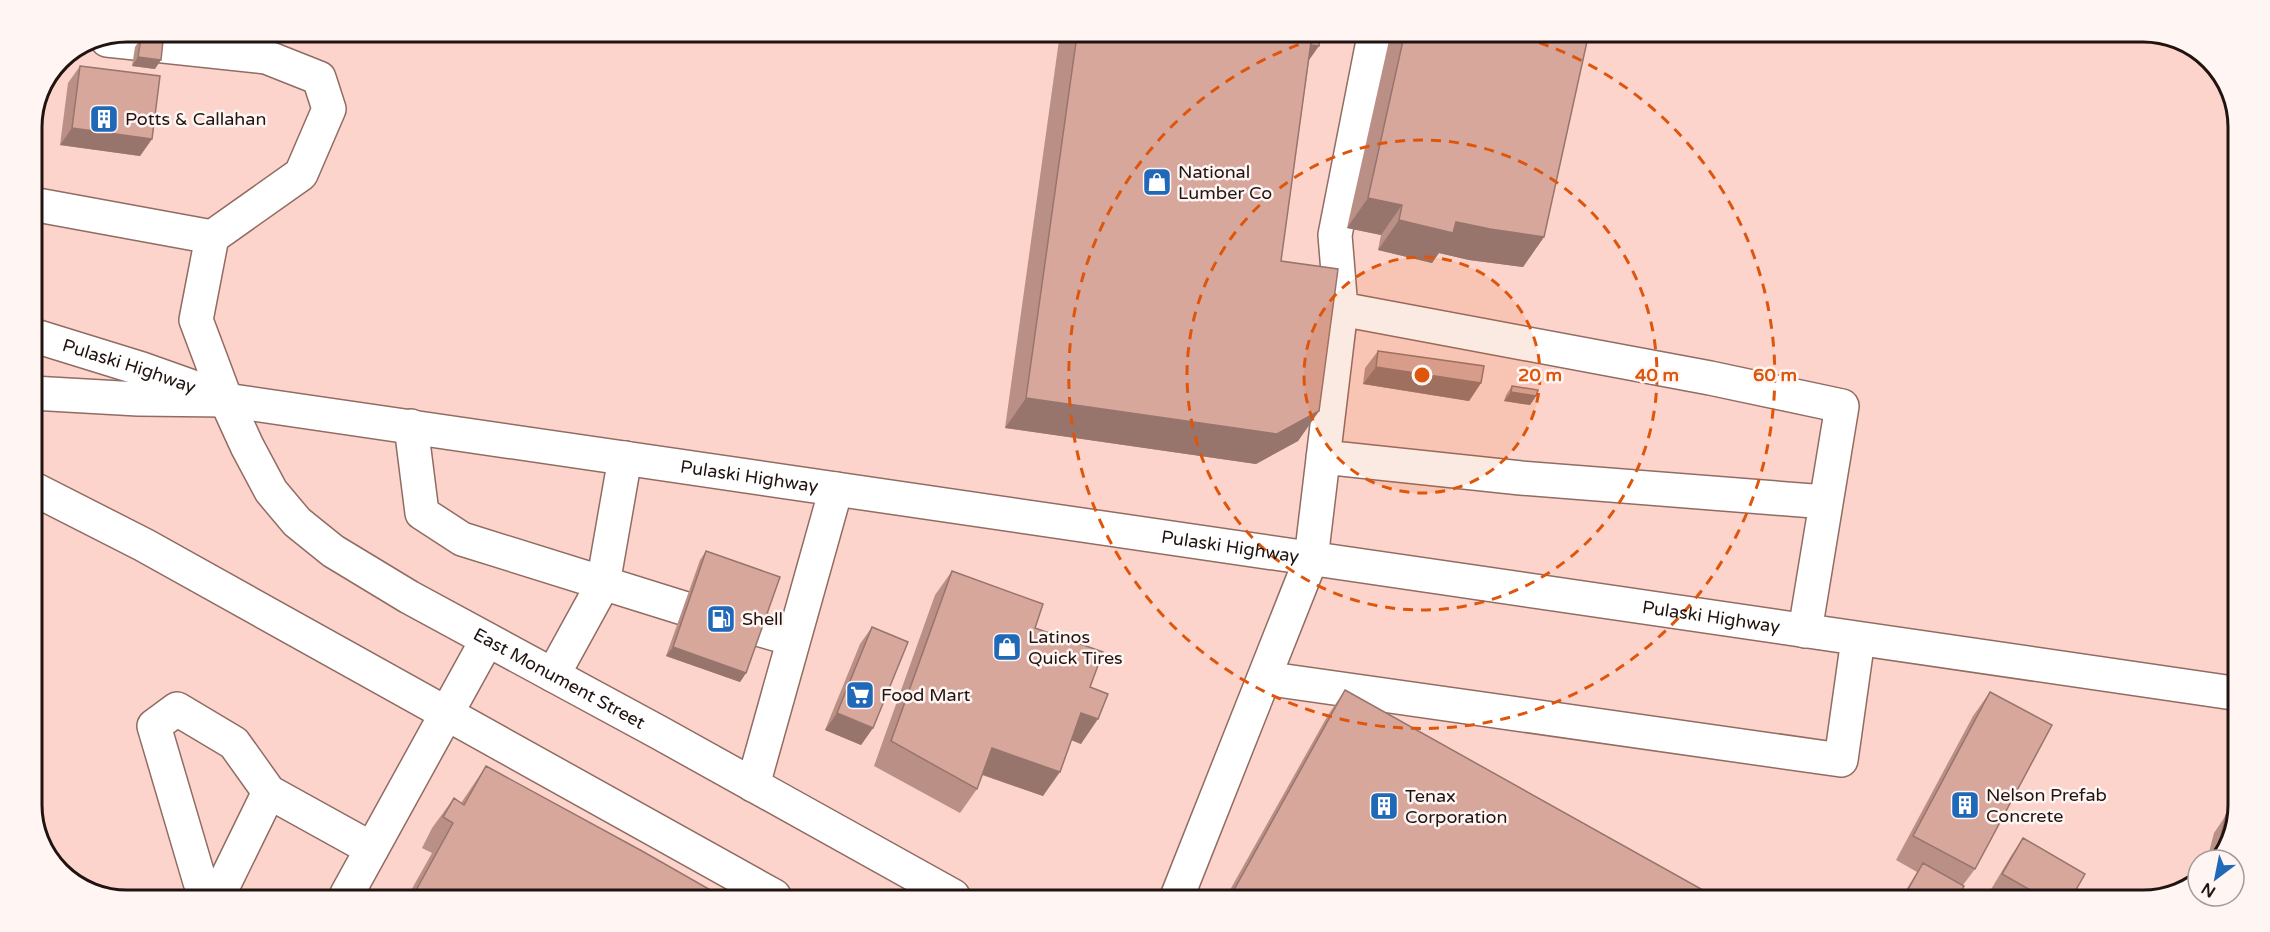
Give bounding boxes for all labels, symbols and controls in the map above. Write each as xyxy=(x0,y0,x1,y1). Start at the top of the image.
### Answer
building icon: Potts & Callahan xyxy=(88,103,120,135)
place label: Potts & Callahan xyxy=(125,108,266,130)
place label: National Lumber Co xyxy=(1178,161,1272,204)
shop icon: National Lumber Co xyxy=(1141,166,1173,198)
street label: Pulaski Highway xyxy=(60,334,199,398)
text: 20 m xyxy=(1518,364,1562,386)
text: 40 m xyxy=(1635,364,1679,386)
text: 60 m xyxy=(1753,364,1797,386)
centre of rings xyxy=(1412,365,1432,385)
street label: Pulaski Highway xyxy=(679,455,820,497)
street label: Pulaski Highway xyxy=(1160,526,1301,568)
street label: Pulaski Highway xyxy=(1641,596,1782,638)
fuel station icon: Shell xyxy=(705,603,737,635)
place label: Shell xyxy=(742,608,783,630)
street label: East Monument Street xyxy=(470,623,649,734)
place label: Latinos Quick Tires xyxy=(1028,626,1123,669)
shop icon: Latinos Quick Tires xyxy=(991,631,1023,663)
supermarket icon: Food Mart xyxy=(844,679,876,711)
place label: Food Mart xyxy=(881,684,971,706)
place label: Nelson Prefab Concrete xyxy=(1986,784,2107,827)
place label: Tenax Corporation xyxy=(1405,785,1507,828)
building icon: Nelson Prefab Concrete xyxy=(1949,789,1981,821)
building icon: Tenax Corporation xyxy=(1368,790,1400,822)
north arrow xyxy=(2186,848,2246,908)
text: N xyxy=(2198,878,2219,902)

